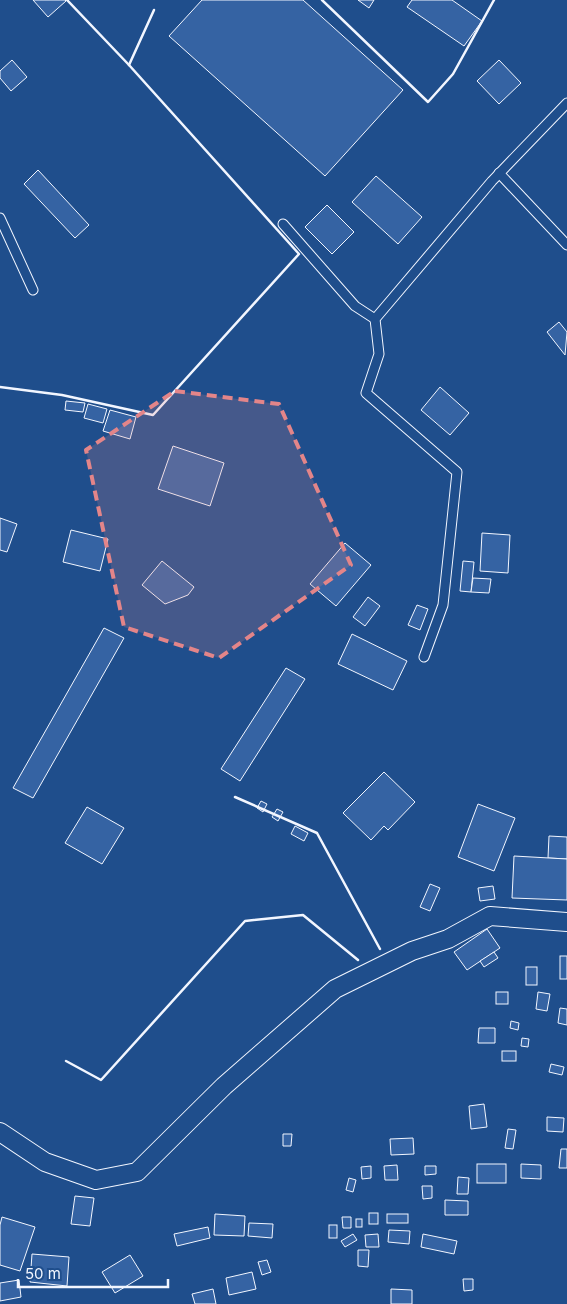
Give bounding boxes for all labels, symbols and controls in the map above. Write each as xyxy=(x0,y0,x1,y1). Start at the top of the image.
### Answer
scale bar xyxy=(18,1256,168,1288)
text: 50 m xyxy=(25,1264,61,1283)

